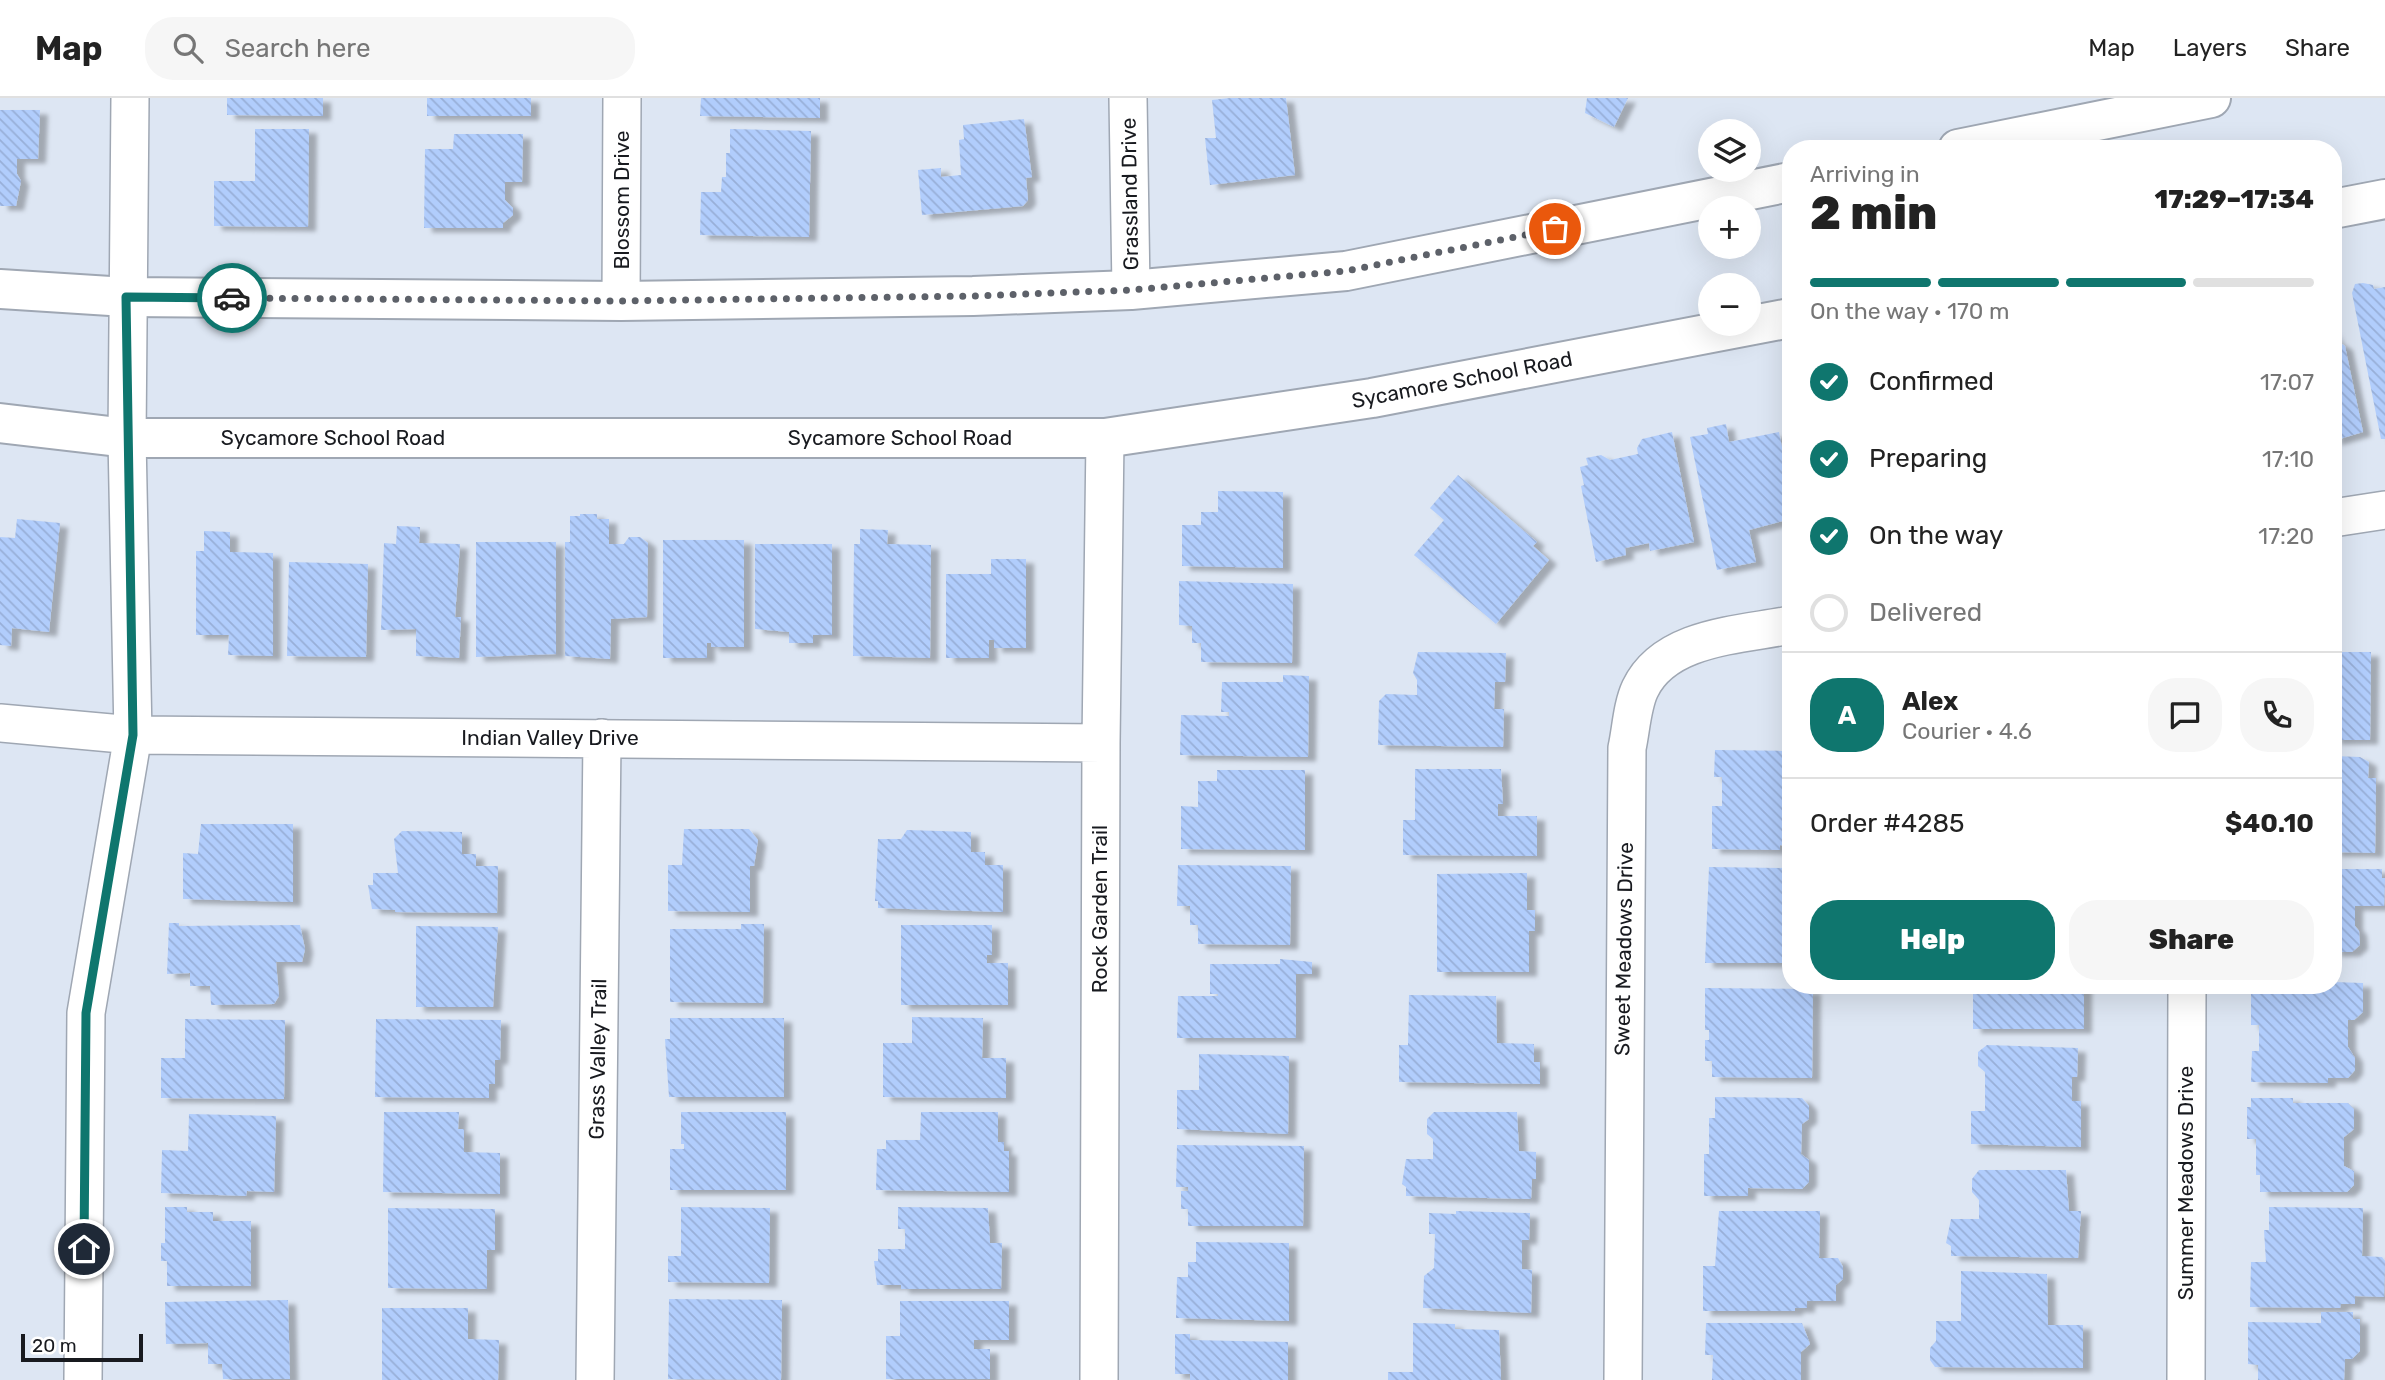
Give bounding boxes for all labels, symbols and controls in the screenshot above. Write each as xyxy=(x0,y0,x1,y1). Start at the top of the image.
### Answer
search box xyxy=(145,17,635,80)
text: Map xyxy=(35,29,103,68)
icon: search xyxy=(169,29,207,67)
text: Search here xyxy=(225,33,370,64)
text: Map xyxy=(2088,34,2135,62)
text: Layers xyxy=(2173,34,2247,62)
text: Share xyxy=(2285,34,2350,62)
street label: Grassland Drive xyxy=(1116,117,1143,271)
map controls xyxy=(1698,119,1761,336)
button: layers xyxy=(1698,119,1761,182)
street label: Blossom Drive xyxy=(609,130,634,270)
text: Arriving in xyxy=(1810,160,1920,188)
text: 17:29–17:34 xyxy=(2154,184,2314,215)
text: 2 min xyxy=(1810,186,1937,241)
button: + xyxy=(1698,196,1761,259)
pin xyxy=(1525,199,1585,259)
icon: bag xyxy=(1536,210,1574,248)
courier xyxy=(197,263,267,333)
button: − xyxy=(1698,273,1761,336)
icon: car xyxy=(213,279,251,317)
text: On the way · 170 m xyxy=(1810,297,2009,325)
street label: Sycamore School Road xyxy=(1349,346,1574,413)
icon: check xyxy=(1810,363,1848,401)
text: Confirmed xyxy=(1869,366,1994,397)
text: 17:07 xyxy=(2260,368,2314,396)
street label: Sycamore School Road xyxy=(221,425,445,450)
street label: Sycamore School Road xyxy=(788,425,1012,450)
icon: check xyxy=(1810,440,1848,478)
text: Preparing xyxy=(1869,443,1987,474)
text: 17:10 xyxy=(2262,445,2314,473)
icon: check xyxy=(1810,517,1848,555)
text: On the way xyxy=(1869,520,2003,551)
text: 17:20 xyxy=(2258,522,2314,550)
text: Delivered xyxy=(1869,597,1982,628)
button: chat xyxy=(2148,678,2222,752)
button: phone xyxy=(2240,678,2314,752)
text: Alex xyxy=(1902,686,1958,717)
text: A xyxy=(1838,700,1856,731)
text: Courier · 4.6 xyxy=(1902,717,2032,745)
street label: Indian Valley Drive xyxy=(461,725,639,750)
text: Order #4285 xyxy=(1810,808,1964,839)
text: $40.10 xyxy=(2225,808,2314,839)
street label: Rock Garden Trail xyxy=(1087,825,1112,993)
street label: Sweet Meadows Drive xyxy=(1609,842,1638,1056)
button: Help xyxy=(1810,900,2055,980)
button: Share xyxy=(2069,900,2314,980)
street label: Grass Valley Trail xyxy=(584,978,611,1140)
street label: Summer Meadows Drive xyxy=(2173,1066,2198,1300)
pin xyxy=(54,1219,114,1279)
icon: home xyxy=(65,1230,103,1268)
scale bar xyxy=(21,1331,144,1363)
text: 20 m xyxy=(32,1334,77,1357)

